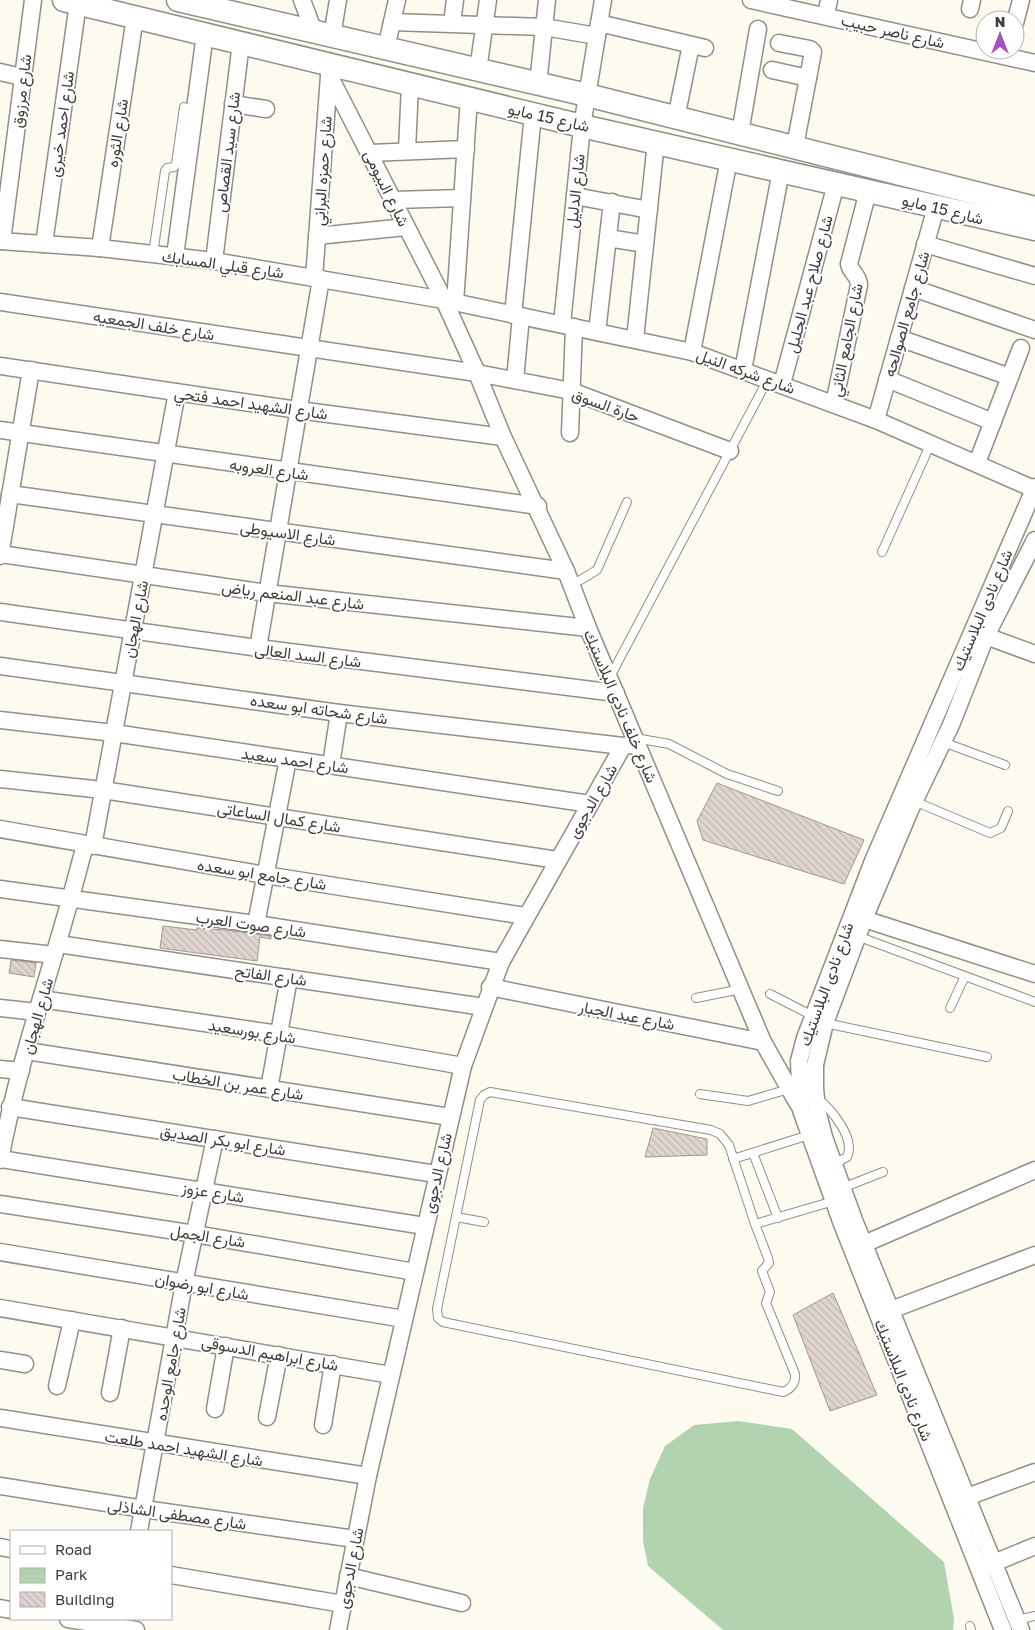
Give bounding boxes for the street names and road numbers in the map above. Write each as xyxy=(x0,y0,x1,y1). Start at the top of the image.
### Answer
street label: شارع ناصر حبيب xyxy=(839,9,947,55)
street label: شارع مرزوق xyxy=(7,53,37,129)
street label: شارع احمد خيرى xyxy=(44,70,80,179)
street label: شارع سيد القصاص xyxy=(210,91,246,214)
street label: شارع الثوره xyxy=(102,97,134,169)
street label: شارع 15 مايو xyxy=(506,98,592,138)
street label: شارع حمزه البراني xyxy=(308,115,340,227)
street label: شارع البيومى xyxy=(358,146,414,231)
street label: شارع الدليل xyxy=(561,153,591,229)
street label: شارع 15 مايو xyxy=(900,189,986,231)
street label: شارع صلاح عبد الجليل xyxy=(781,213,839,356)
street label: شارع قبلي المسابك xyxy=(160,246,285,286)
street label: شارع جامع الصوالحه xyxy=(878,249,935,380)
street label: شارع الجامع الثاني xyxy=(825,281,871,399)
street label: شارع خلف الجمعيه xyxy=(92,306,216,346)
street label: شارع شركه النيل xyxy=(693,344,798,400)
street label: شارع الشهيد احمد فتحي xyxy=(172,382,329,428)
street label: حارة السوق xyxy=(569,384,643,428)
street label: شارع العروبه xyxy=(228,454,310,486)
street label: شارع الاسيوطى xyxy=(239,516,337,552)
street label: شارع نادى البلاستيك xyxy=(947,546,1018,675)
street label: شارع عبد المنعم رياض xyxy=(220,576,365,616)
street label: شارع الهجان xyxy=(118,579,154,660)
street label: شارع خلف نادى البلاستيك xyxy=(578,626,662,787)
street label: شارع السد العالى xyxy=(253,639,362,673)
street label: شارع شحاته ابو سعده xyxy=(249,689,389,731)
street label: شارع احمد سعيد xyxy=(240,743,350,779)
street label: شارع الدجوى xyxy=(563,760,623,843)
street label: شارع كمال الساعاتى xyxy=(216,797,342,839)
street label: شارع جامع ابو سعده xyxy=(196,854,328,896)
street label: شارع صوت العرب xyxy=(194,906,307,944)
street label: شارع نادى البلاستيك xyxy=(794,919,860,1049)
street label: شارع الفاتح xyxy=(233,960,308,992)
street label: شارع الهجان xyxy=(17,976,59,1057)
street label: شارع عبد الجبار xyxy=(576,996,677,1036)
street label: شارع بورسعيد xyxy=(206,1014,297,1050)
street label: شارع عمر بن الخطاب xyxy=(171,1064,305,1106)
street label: شارع ابو بكر الصديق xyxy=(159,1120,287,1162)
street label: شارع الدجوى xyxy=(418,1131,458,1216)
street label: شارع عزوز xyxy=(179,1177,246,1209)
street label: شارع الجمل xyxy=(169,1220,247,1254)
street label: شارع ابو رضوان xyxy=(153,1268,251,1306)
street label: شارع جامع الوحده xyxy=(150,1305,192,1423)
street label: شارع نادى البلاستيك xyxy=(869,1316,938,1445)
street label: شارع ابراهيم الدسوقى xyxy=(200,1331,340,1377)
street label: شارع الشهيد احمد طلعت xyxy=(103,1426,265,1472)
street label: شارع مصطفى الشاذلى xyxy=(106,1494,248,1536)
street label: شارع الدجوى xyxy=(332,1526,370,1611)

